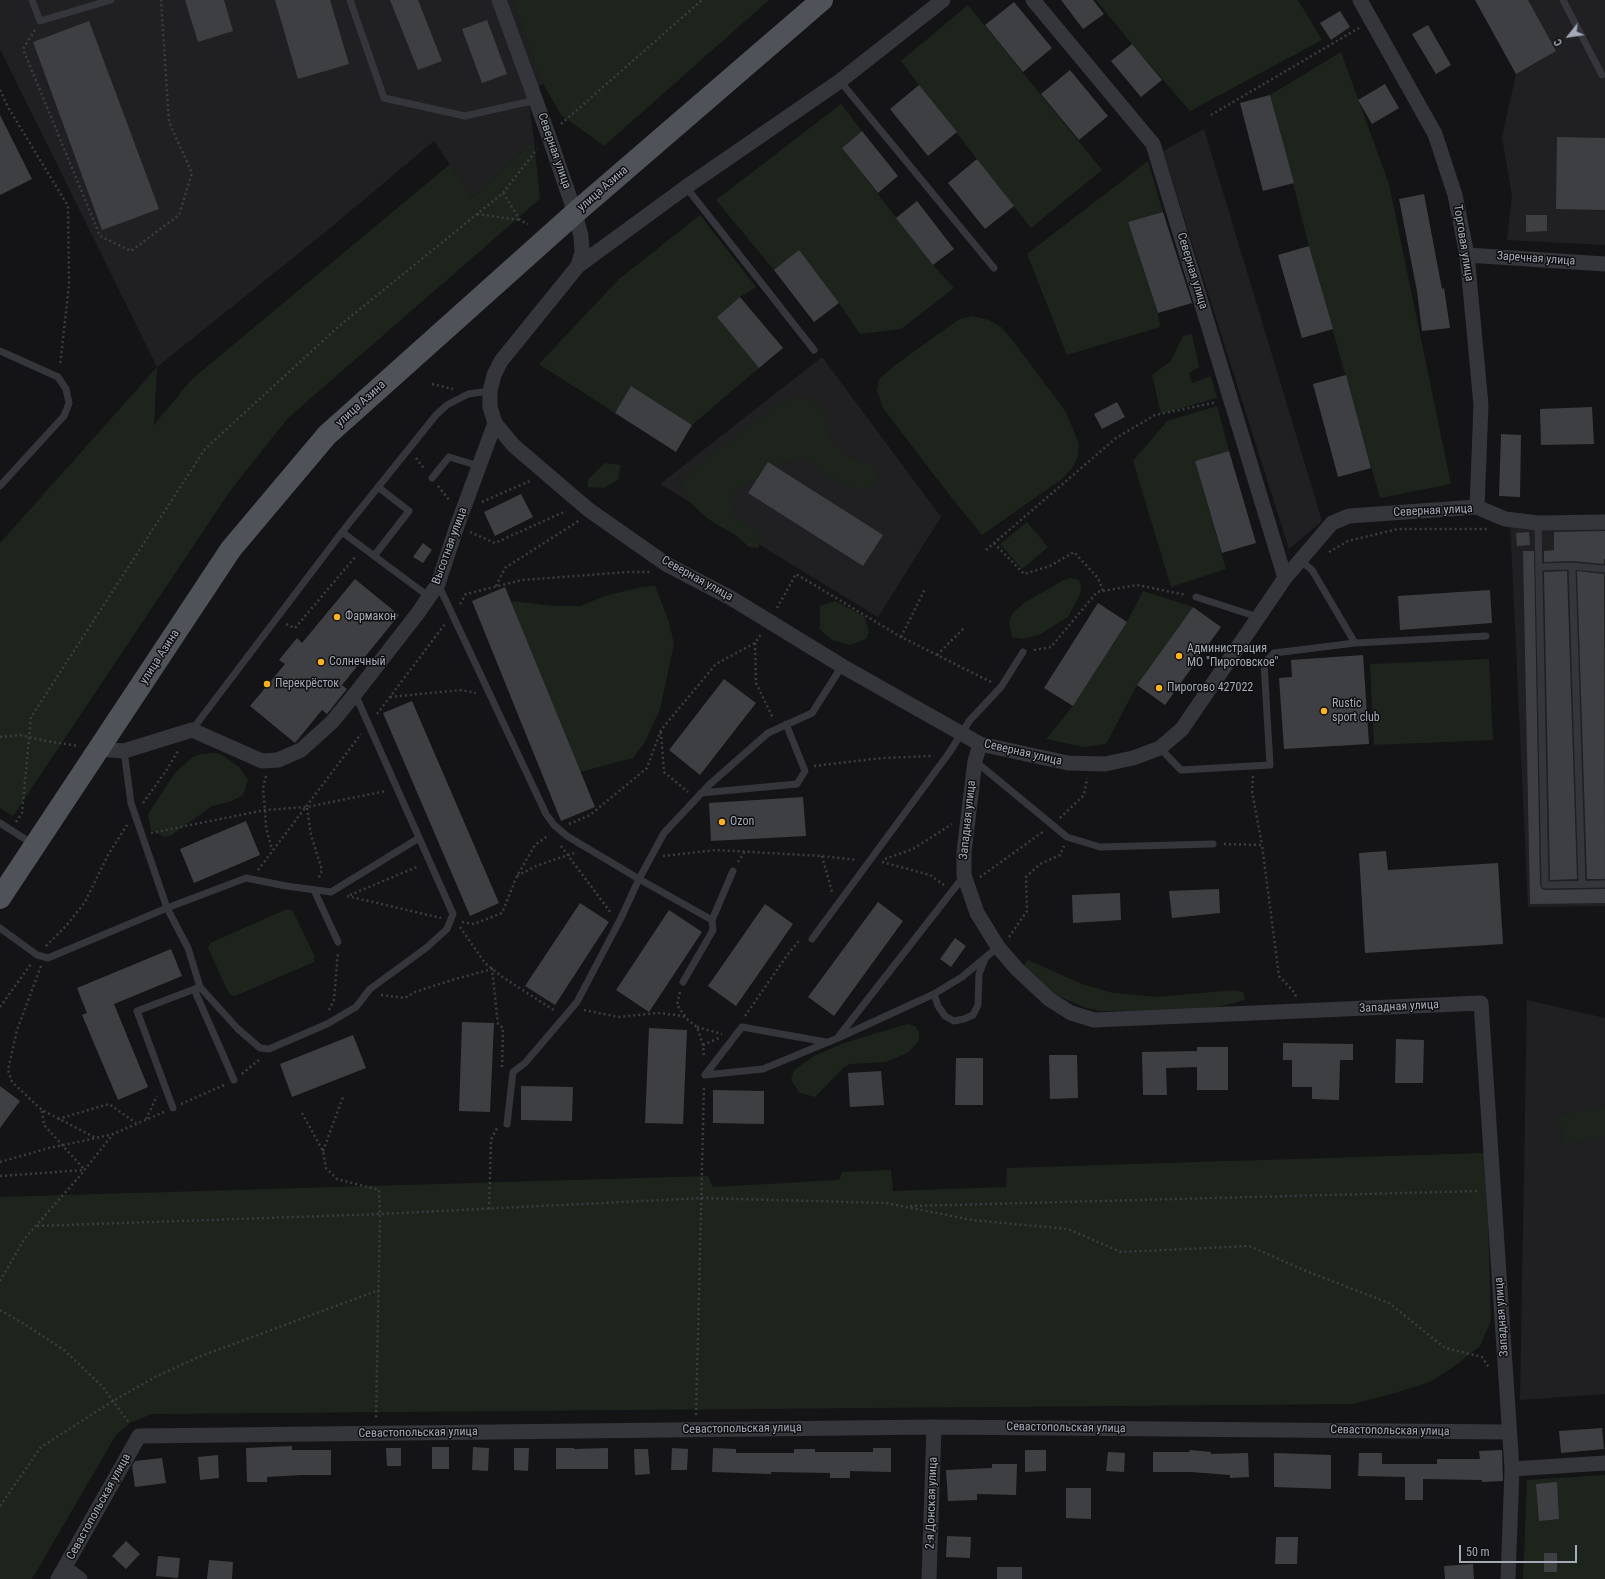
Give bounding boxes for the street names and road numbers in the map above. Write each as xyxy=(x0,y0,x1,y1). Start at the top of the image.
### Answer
street label: Северная улица xyxy=(534,111,574,191)
street label: улица Азина xyxy=(575,163,631,215)
street label: Торговая улица xyxy=(1450,204,1476,282)
street label: Северная улица xyxy=(1174,231,1210,311)
street label: Заречная улица xyxy=(1496,249,1576,269)
street label: улица Азина xyxy=(333,378,389,430)
street label: Северная улица xyxy=(1393,502,1473,520)
street label: Высотная улица xyxy=(429,506,471,586)
street label: Северная улица xyxy=(659,553,735,605)
street label: улица Азина xyxy=(137,627,183,687)
street label: Северная улица xyxy=(983,737,1063,769)
street label: Западная улица xyxy=(957,780,979,860)
street label: Западная улица xyxy=(1359,998,1439,1016)
street label: Западная улица xyxy=(1492,1277,1512,1357)
street label: Севастопольская улица xyxy=(1006,1420,1126,1436)
street label: Севастопольская улица xyxy=(682,1421,802,1437)
street label: Севастопольская улица xyxy=(1330,1423,1450,1439)
street label: Севастопольская улица xyxy=(358,1425,478,1441)
street label: Севастопольская улица xyxy=(64,1451,134,1563)
street label: 2-я Донская улица xyxy=(923,1457,941,1549)

